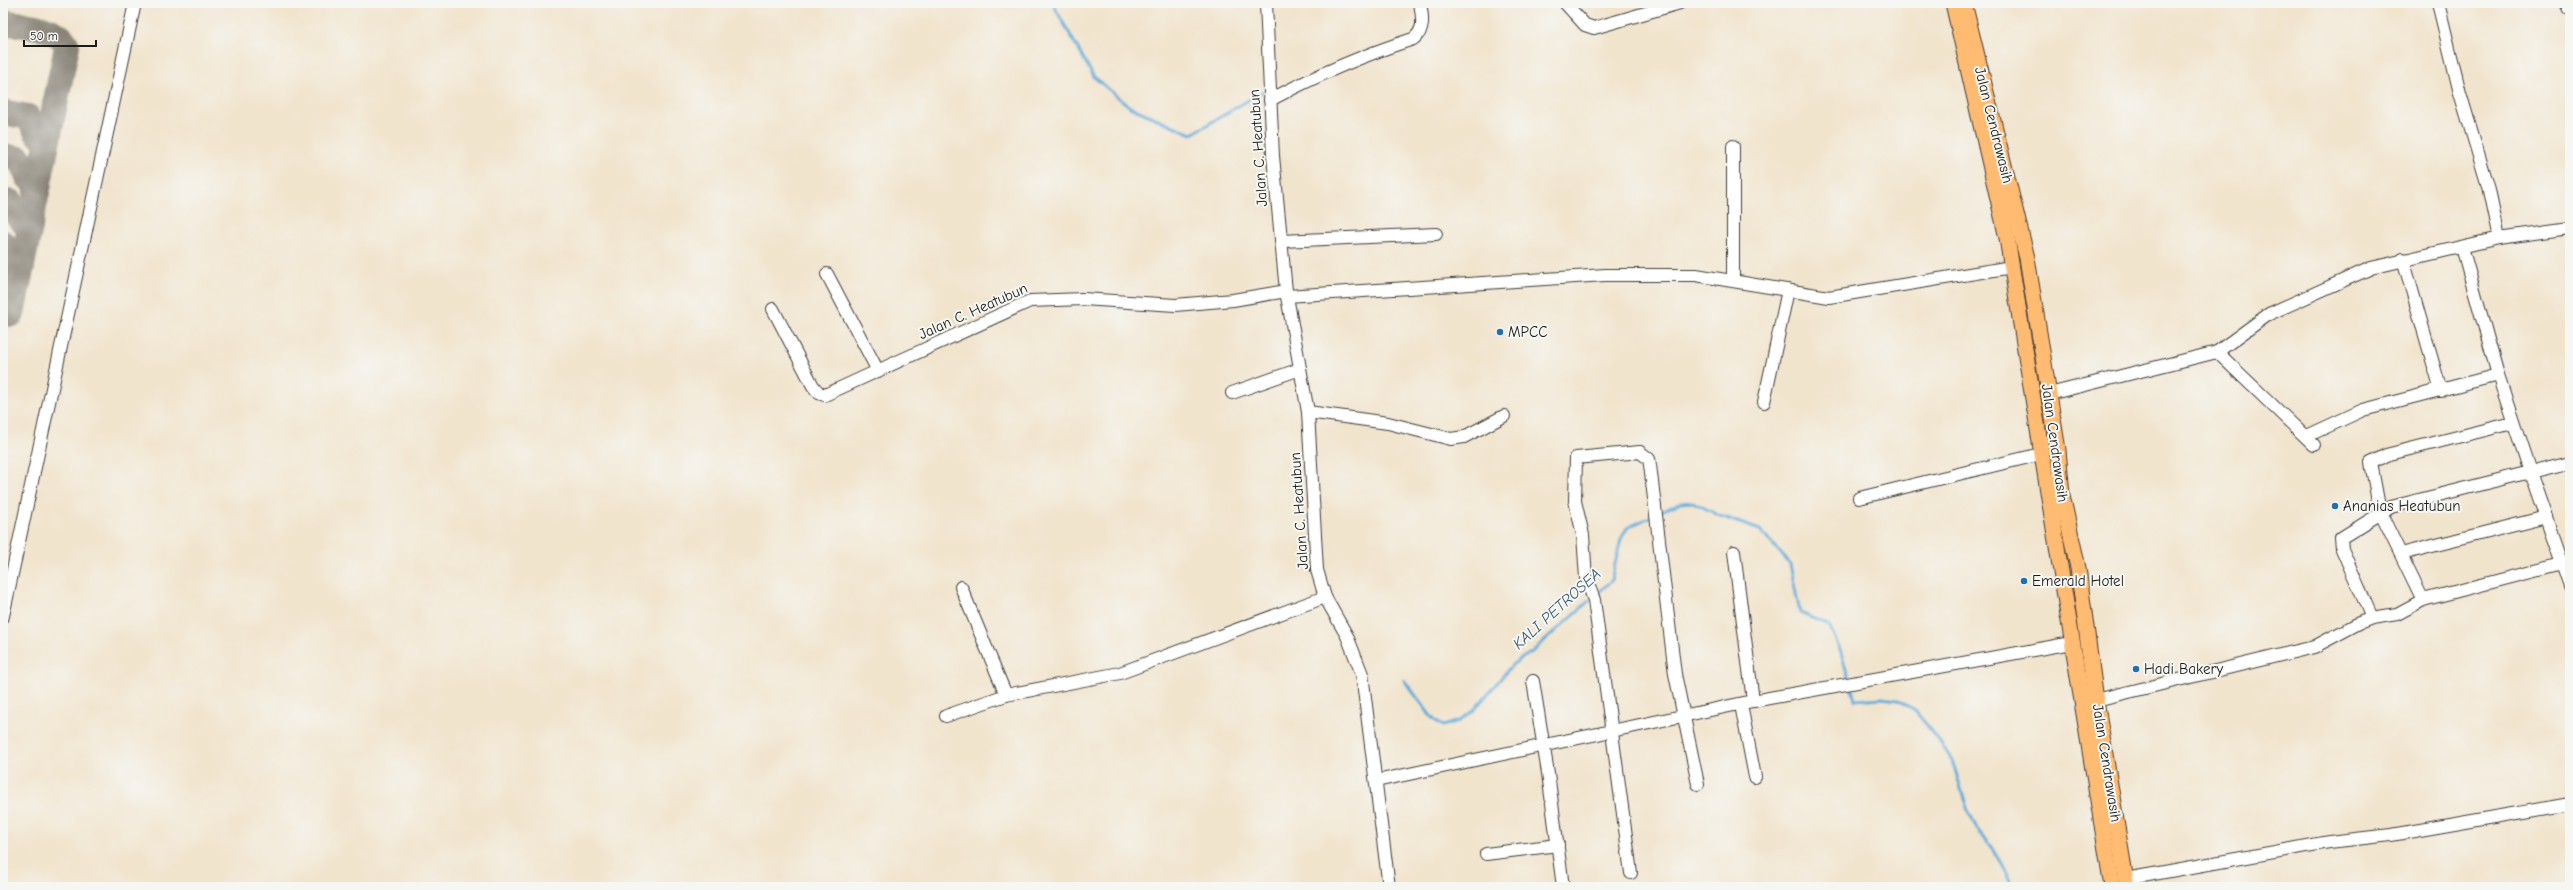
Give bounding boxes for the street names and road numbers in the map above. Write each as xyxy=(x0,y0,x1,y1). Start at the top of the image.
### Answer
street label: Jalan Cendrawasih xyxy=(1971,65,2017,185)
street label: Jalan C. Heatubun xyxy=(1245,89,1271,207)
street label: Jalan C. Heatubun xyxy=(916,279,1030,343)
street label: Jalan Cendrawasih xyxy=(2038,383,2072,503)
street label: Jalan C. Heatubun xyxy=(1286,452,1312,570)
street label: Jalan Cendrawasih xyxy=(2089,703,2125,823)

